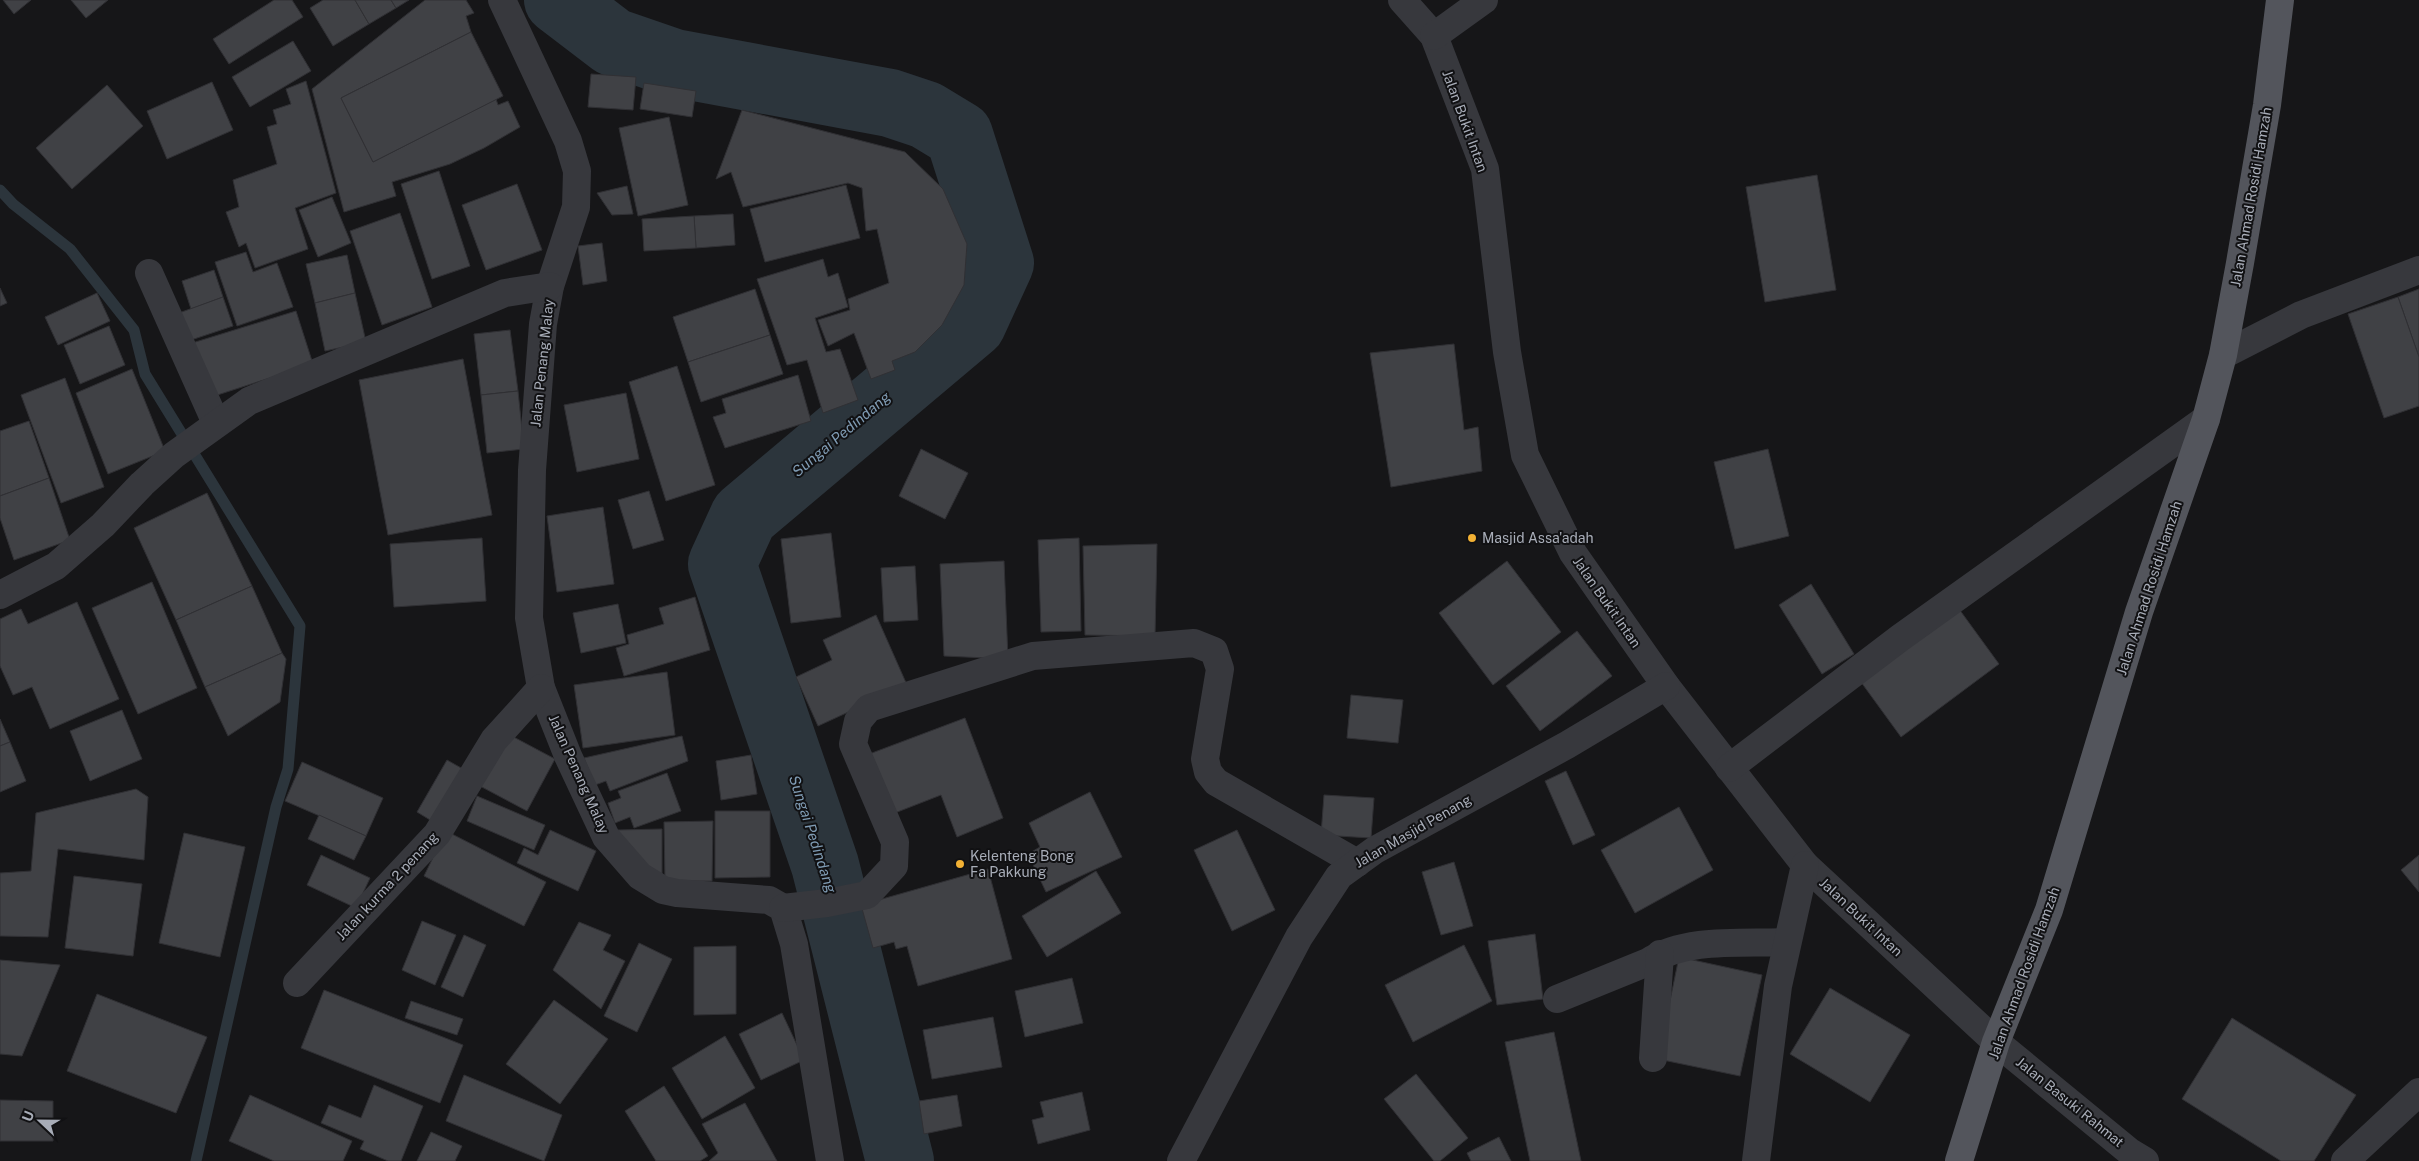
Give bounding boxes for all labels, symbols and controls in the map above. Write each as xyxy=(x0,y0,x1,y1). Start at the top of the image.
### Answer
street label: Jalan Bukit Intan xyxy=(1439,68,1491,174)
street label: Jalan Ahmad Rosidi Hamzah xyxy=(2227,106,2275,288)
street label: Jalan Penang Malay xyxy=(527,298,557,428)
water label: Sungai Pedindang xyxy=(789,388,894,480)
street label: Jalan Ahmad Rosidi Hamzah xyxy=(2113,499,2185,677)
place label: Masjid Assa'adah xyxy=(1482,530,1594,546)
marker: Masjid Assa'adah xyxy=(1466,532,1478,544)
street label: Jalan Bukit Intan xyxy=(1570,553,1644,651)
street label: Jalan Penang Malay xyxy=(546,712,613,836)
water label: Sungai Pedindang xyxy=(786,773,840,895)
street label: Jalan Masjid Penang xyxy=(1352,791,1474,871)
street label: Jalan kurma 2 penang xyxy=(333,828,441,943)
place label: Kelenteng Bong Fa Pakkung xyxy=(970,848,1074,880)
marker: Kelenteng Bong Fa Pakkung xyxy=(954,858,966,870)
street label: Jalan Bukit Intan xyxy=(1816,875,1906,959)
street label: Jalan Ahmad Rosidi Hamzah xyxy=(1985,885,2063,1061)
street label: Jalan Basuki Rahmat xyxy=(2013,1054,2127,1150)
north arrow xyxy=(15,1096,65,1146)
text: U xyxy=(19,1108,37,1124)

